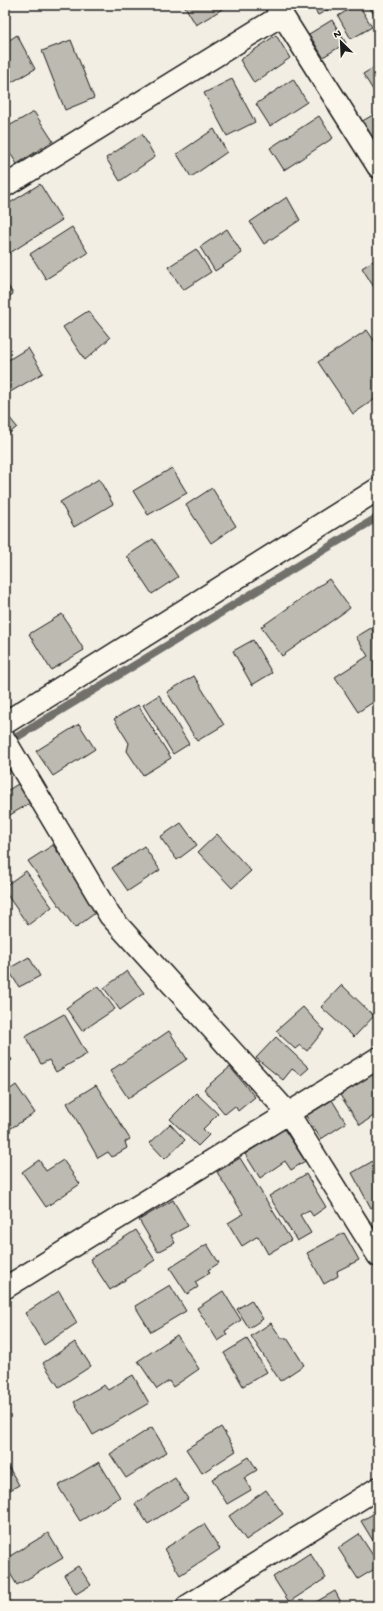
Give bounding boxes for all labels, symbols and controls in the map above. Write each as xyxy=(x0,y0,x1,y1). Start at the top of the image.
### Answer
north arrow xyxy=(321,22,361,62)
text: N xyxy=(332,28,343,42)

